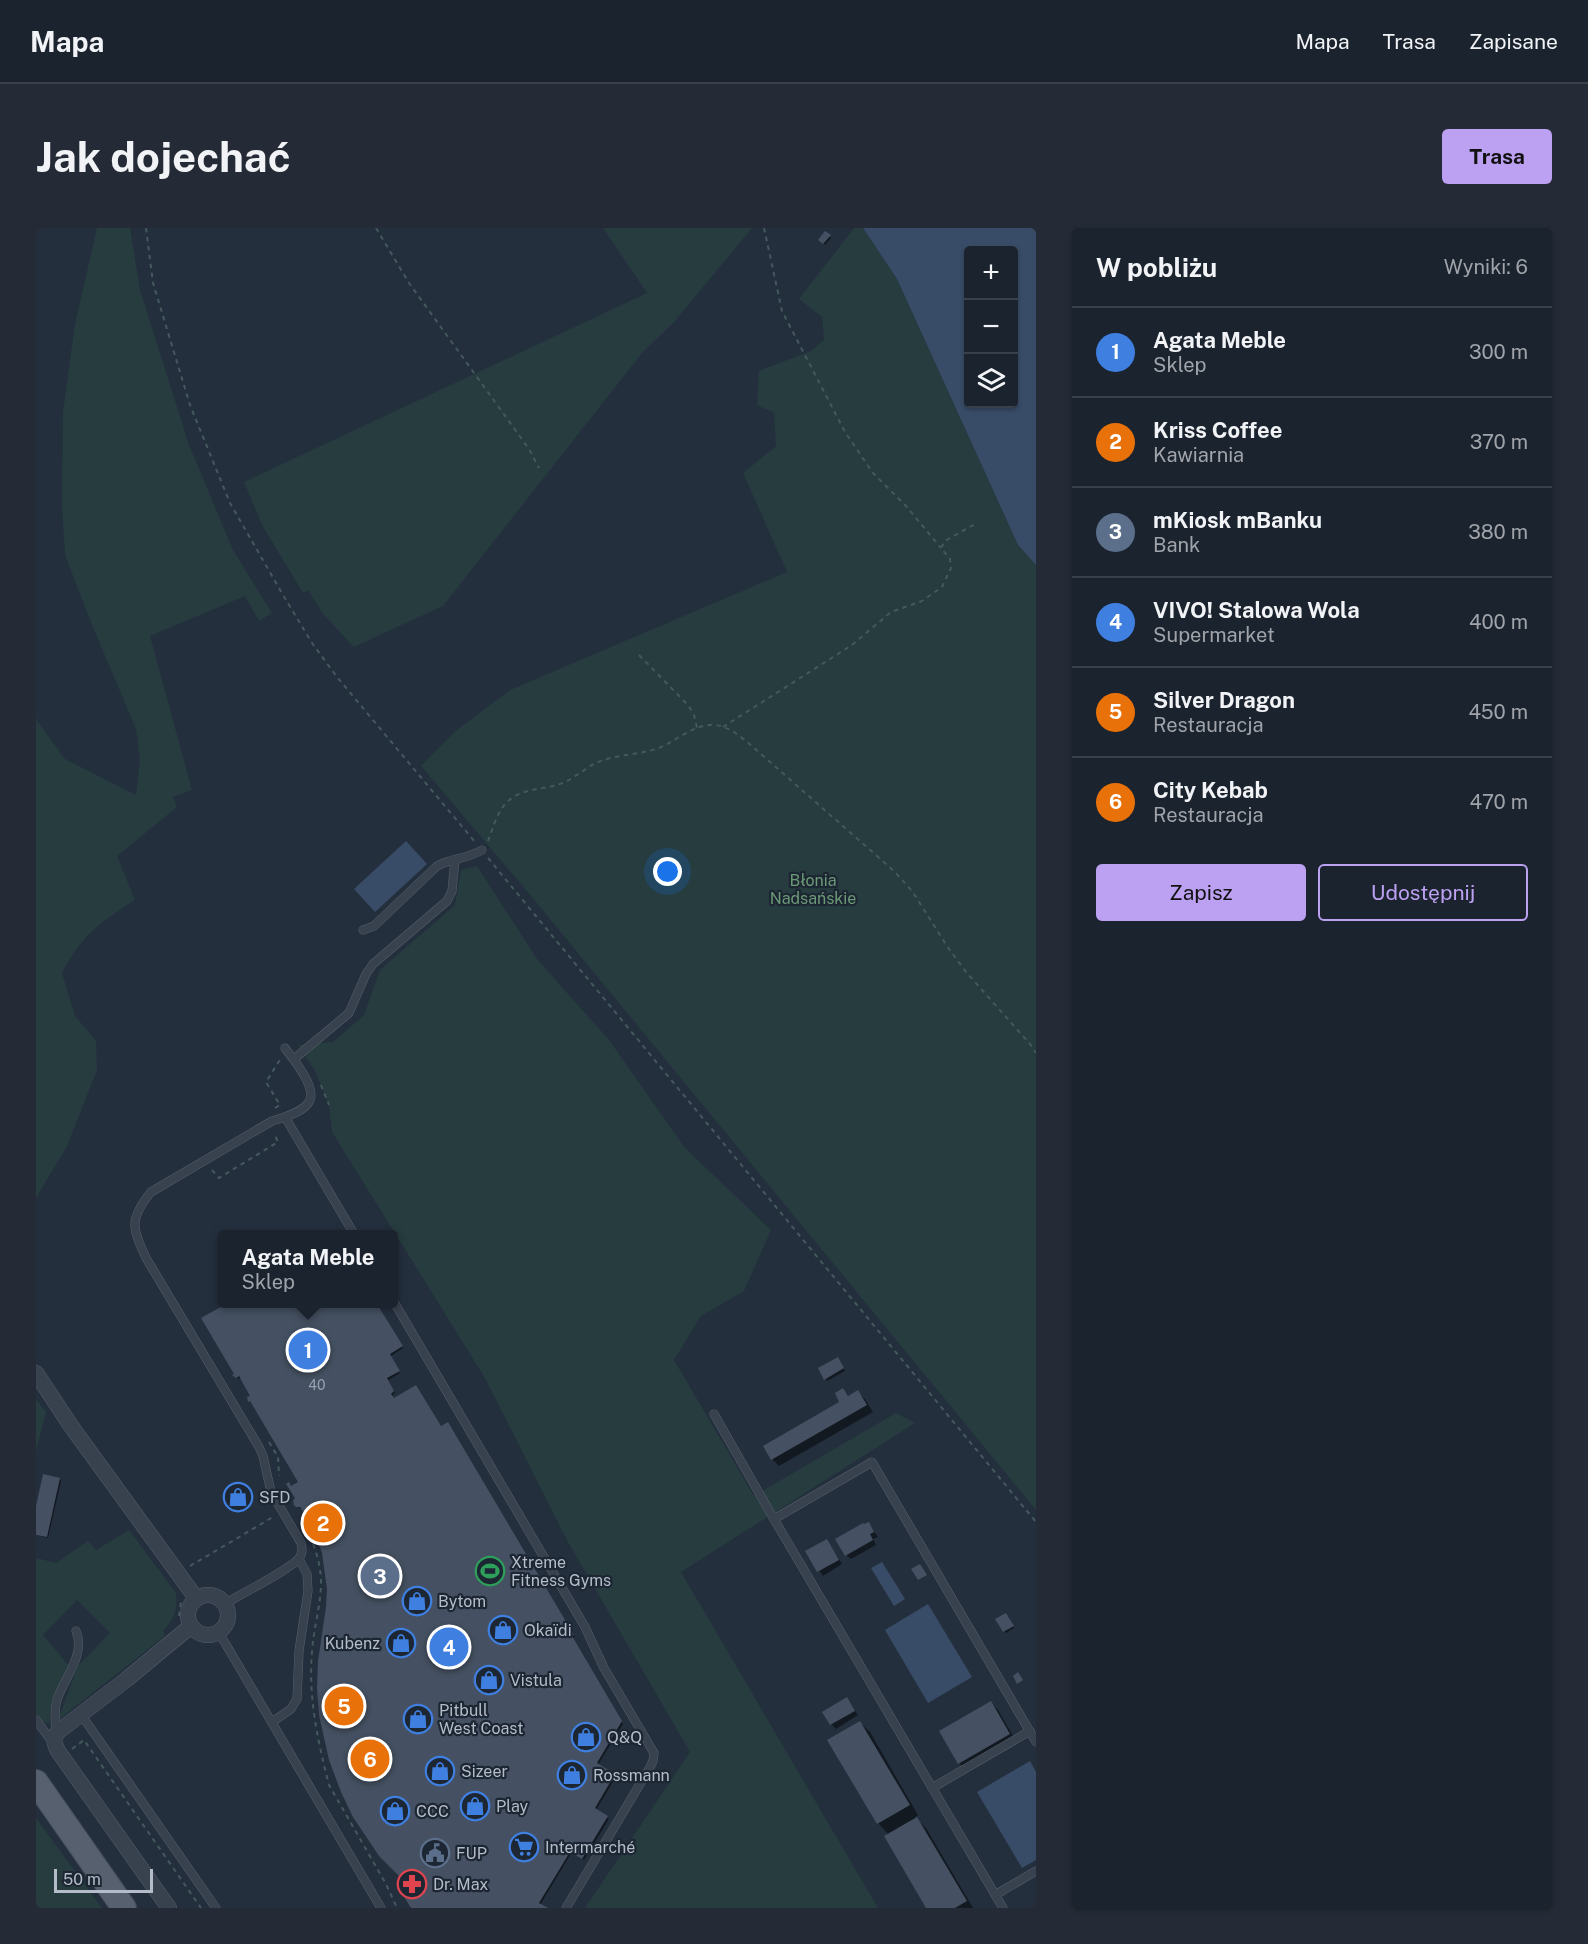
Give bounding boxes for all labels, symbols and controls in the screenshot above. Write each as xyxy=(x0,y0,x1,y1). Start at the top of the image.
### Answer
text: Mapa xyxy=(30,25,104,58)
text: Mapa xyxy=(1295,29,1350,54)
text: Trasa xyxy=(1383,29,1436,54)
text: Zapisane xyxy=(1469,29,1558,54)
button: Trasa xyxy=(1442,129,1552,184)
text: Jak dojechać xyxy=(36,132,291,181)
map controls xyxy=(964,246,1018,408)
button: + xyxy=(964,246,1018,300)
text: W pobliżu xyxy=(1096,252,1217,283)
text: Wyniki: 6 xyxy=(1444,255,1528,279)
button: − xyxy=(964,300,1018,354)
text: Agata Meble xyxy=(1153,327,1286,353)
text: 1 xyxy=(1111,340,1120,364)
text: 300 m xyxy=(1469,340,1528,364)
text: Sklep xyxy=(1153,353,1206,377)
button: layers xyxy=(964,354,1018,408)
text: Kriss Coffee xyxy=(1153,417,1282,443)
text: 2 xyxy=(1109,430,1122,454)
text: 370 m xyxy=(1470,430,1528,454)
text: Kawiarnia xyxy=(1153,443,1244,467)
text: mKiosk mBanku xyxy=(1153,507,1322,533)
text: 3 xyxy=(1109,520,1122,544)
text: 380 m xyxy=(1468,520,1528,544)
text: Bank xyxy=(1153,533,1200,557)
text: VIVO! Stalowa Wola xyxy=(1153,597,1360,623)
text: 4 xyxy=(1109,610,1122,634)
text: 400 m xyxy=(1469,610,1528,634)
text: Supermarket xyxy=(1153,623,1275,647)
text: Silver Dragon xyxy=(1153,687,1295,713)
text: 5 xyxy=(1109,700,1122,724)
text: 450 m xyxy=(1468,700,1528,724)
text: Restauracja xyxy=(1153,713,1264,737)
text: City Kebab xyxy=(1153,777,1268,803)
text: 6 xyxy=(1109,790,1122,814)
text: 470 m xyxy=(1469,790,1528,814)
text: Restauracja xyxy=(1153,803,1264,827)
your location xyxy=(653,857,682,886)
button: Zapisz xyxy=(1096,864,1306,921)
button: Udostępnij xyxy=(1318,864,1528,921)
park label: Błonia Nadsańskie xyxy=(770,871,856,908)
popup xyxy=(218,1230,398,1308)
text: Agata Meble xyxy=(241,1244,375,1270)
text: Sklep xyxy=(241,1270,295,1294)
pin: 1 xyxy=(288,1328,328,1372)
house number: 40 xyxy=(308,1377,326,1393)
shop icon: SFD xyxy=(222,1481,254,1513)
place label: SFD xyxy=(259,1488,290,1507)
pin: 2 xyxy=(304,1500,342,1546)
place label: Xtreme Fitness Gyms xyxy=(511,1553,611,1590)
pin: 3 xyxy=(360,1554,400,1598)
sports icon: Xtreme Fitness Gyms xyxy=(474,1555,506,1587)
shop icon: Bytom xyxy=(401,1585,433,1617)
place label: Bytom xyxy=(438,1592,486,1611)
shop icon: Okaïdi xyxy=(487,1614,519,1646)
place label: Okaïdi xyxy=(524,1621,572,1640)
pin: 4 xyxy=(430,1624,468,1670)
shop icon: Kubenz xyxy=(385,1627,417,1659)
place label: Kubenz xyxy=(325,1634,380,1653)
shop icon: Vistula xyxy=(473,1664,505,1696)
place label: Vistula xyxy=(510,1671,562,1690)
pin: 5 xyxy=(324,1684,364,1728)
place label: Pitbull West Coast xyxy=(439,1701,523,1738)
shop icon: Pitbull West Coast xyxy=(402,1703,434,1735)
shop icon: Q&Q xyxy=(570,1721,602,1753)
place label: Q&Q xyxy=(607,1728,642,1747)
pin: 6 xyxy=(350,1736,390,1781)
shop icon: Sizeer xyxy=(424,1755,456,1787)
shop icon: Rossmann xyxy=(556,1759,588,1791)
place label: Sizeer xyxy=(461,1762,508,1781)
place label: Rossmann xyxy=(593,1766,670,1785)
shop icon: Play xyxy=(459,1790,491,1822)
shop icon: CCC xyxy=(379,1795,411,1827)
place label: Play xyxy=(496,1797,529,1816)
place label: CCC xyxy=(416,1802,449,1821)
supermarket icon: Intermarché xyxy=(508,1831,540,1863)
public building icon: FUP xyxy=(419,1837,451,1869)
place label: Intermarché xyxy=(545,1838,635,1857)
place label: FUP xyxy=(456,1844,487,1863)
scale bar xyxy=(54,1866,153,1894)
pharmacy icon: Dr. Max xyxy=(396,1868,428,1900)
text: 50 m xyxy=(63,1870,101,1889)
place label: Dr. Max xyxy=(433,1875,488,1894)

